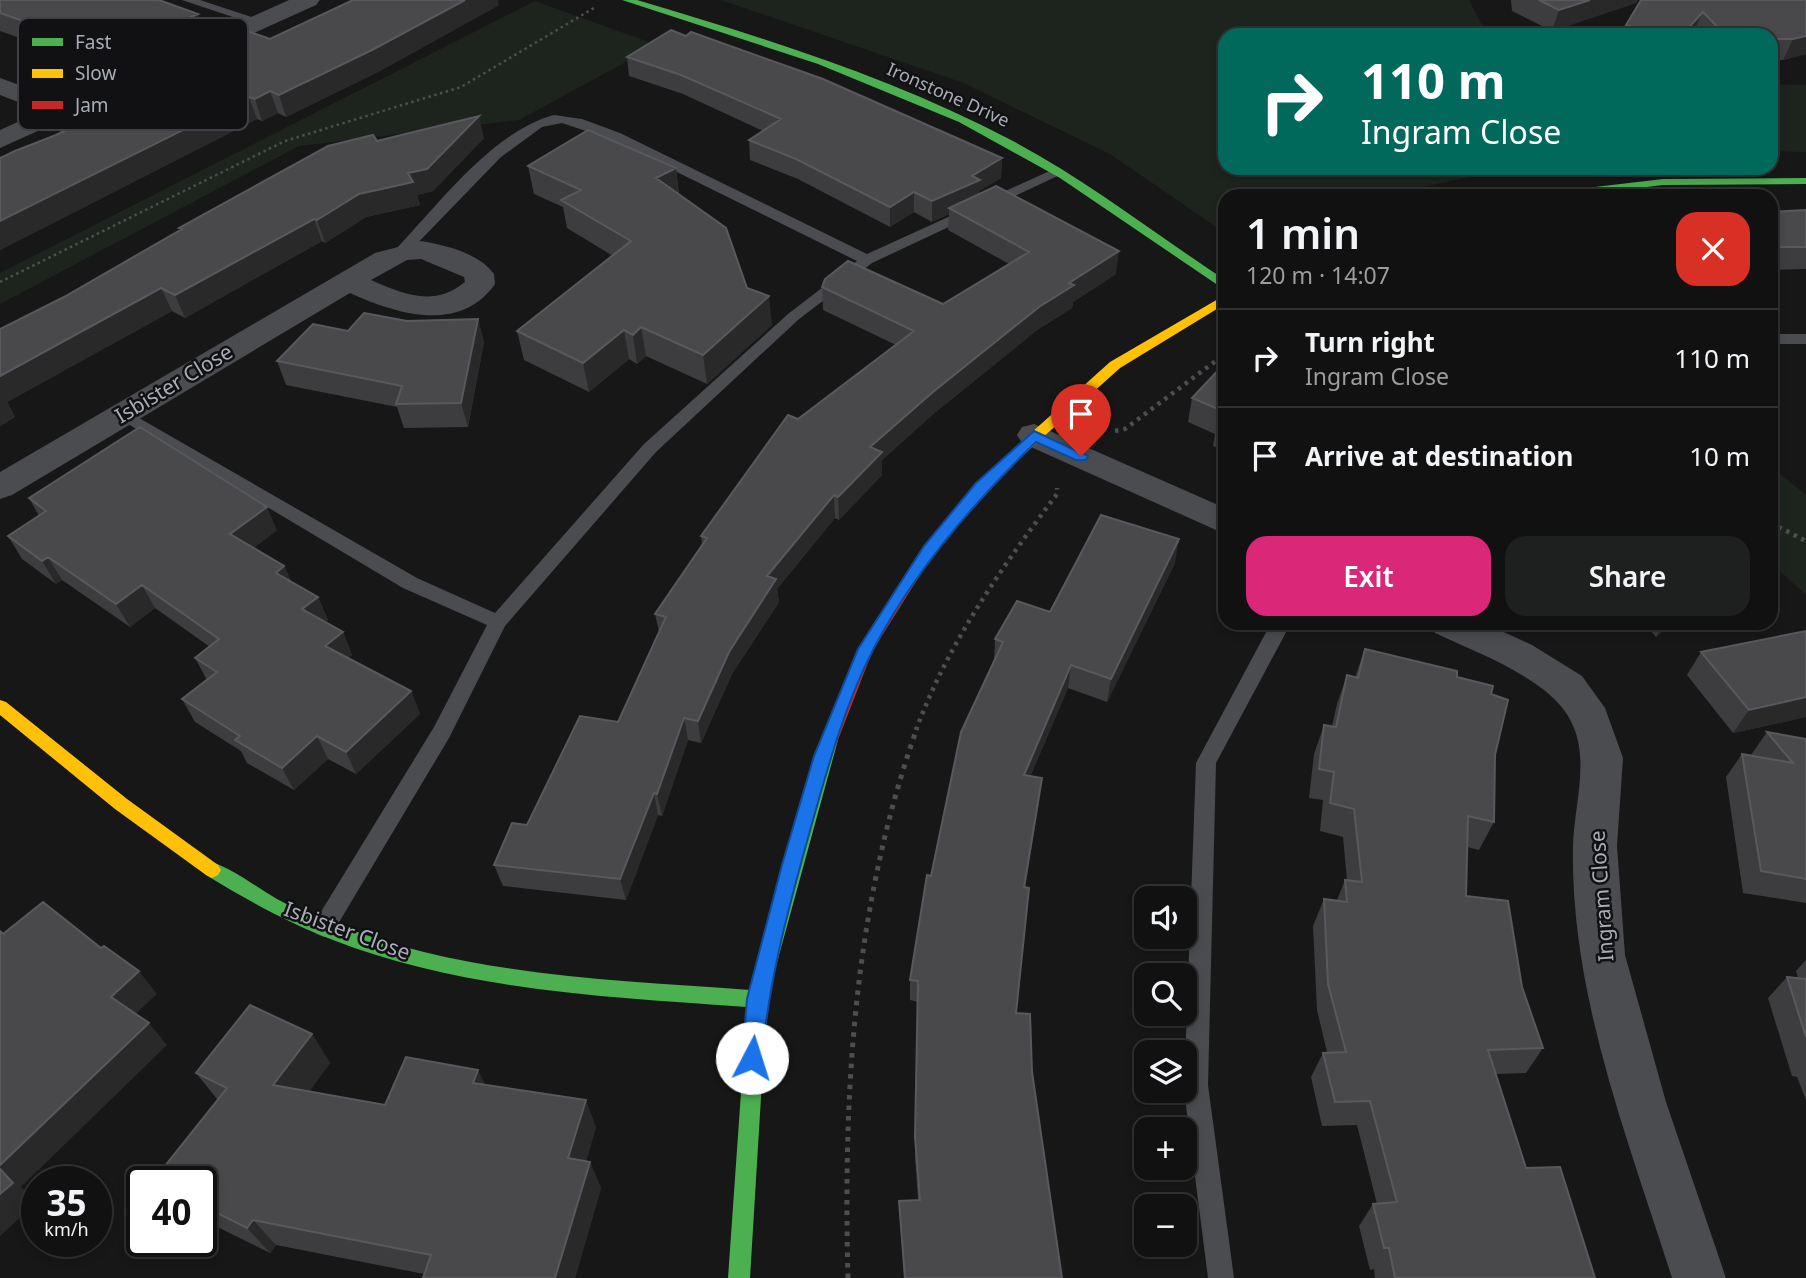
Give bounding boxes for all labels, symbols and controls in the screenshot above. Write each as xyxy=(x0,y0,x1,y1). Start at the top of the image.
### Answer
legend xyxy=(18,18,248,130)
text: Fast xyxy=(75,29,112,55)
text: 110 m xyxy=(1361,47,1506,113)
street label: Ironstone Drive xyxy=(883,56,1013,132)
icon: right xyxy=(1246,56,1337,147)
text: Slow xyxy=(75,60,116,86)
text: Jam xyxy=(73,92,109,118)
text: Ingram Close xyxy=(1361,110,1561,153)
text: 1 min xyxy=(1246,204,1360,261)
button: close xyxy=(1676,212,1750,286)
text: 120 m · 14:07 xyxy=(1246,259,1390,291)
text: Turn right xyxy=(1305,324,1435,360)
street label: Isbister Close xyxy=(110,337,237,429)
icon: right xyxy=(1246,339,1284,377)
text: 110 m xyxy=(1674,340,1750,376)
text: Ingram Close xyxy=(1305,360,1449,392)
pin xyxy=(1051,384,1111,456)
icon: arrive xyxy=(1062,395,1100,433)
icon: arrive xyxy=(1246,437,1284,475)
text: Arrive at destination xyxy=(1305,438,1574,474)
text: 10 m xyxy=(1689,438,1750,474)
button: Exit xyxy=(1246,536,1491,616)
button: Share xyxy=(1505,536,1750,616)
street label: Ingram Close xyxy=(1582,830,1620,963)
map controls xyxy=(1134,886,1197,1257)
button: sound xyxy=(1134,886,1197,949)
street label: Isbister Close xyxy=(280,894,414,966)
button: search xyxy=(1134,963,1197,1026)
position arrow xyxy=(715,1021,789,1095)
button: layers xyxy=(1134,1040,1197,1103)
button: + xyxy=(1134,1117,1197,1180)
speed limit sign: 40 xyxy=(126,1166,217,1257)
text: 35 xyxy=(46,1179,87,1226)
button: − xyxy=(1134,1194,1197,1257)
text: km/h xyxy=(44,1217,89,1241)

